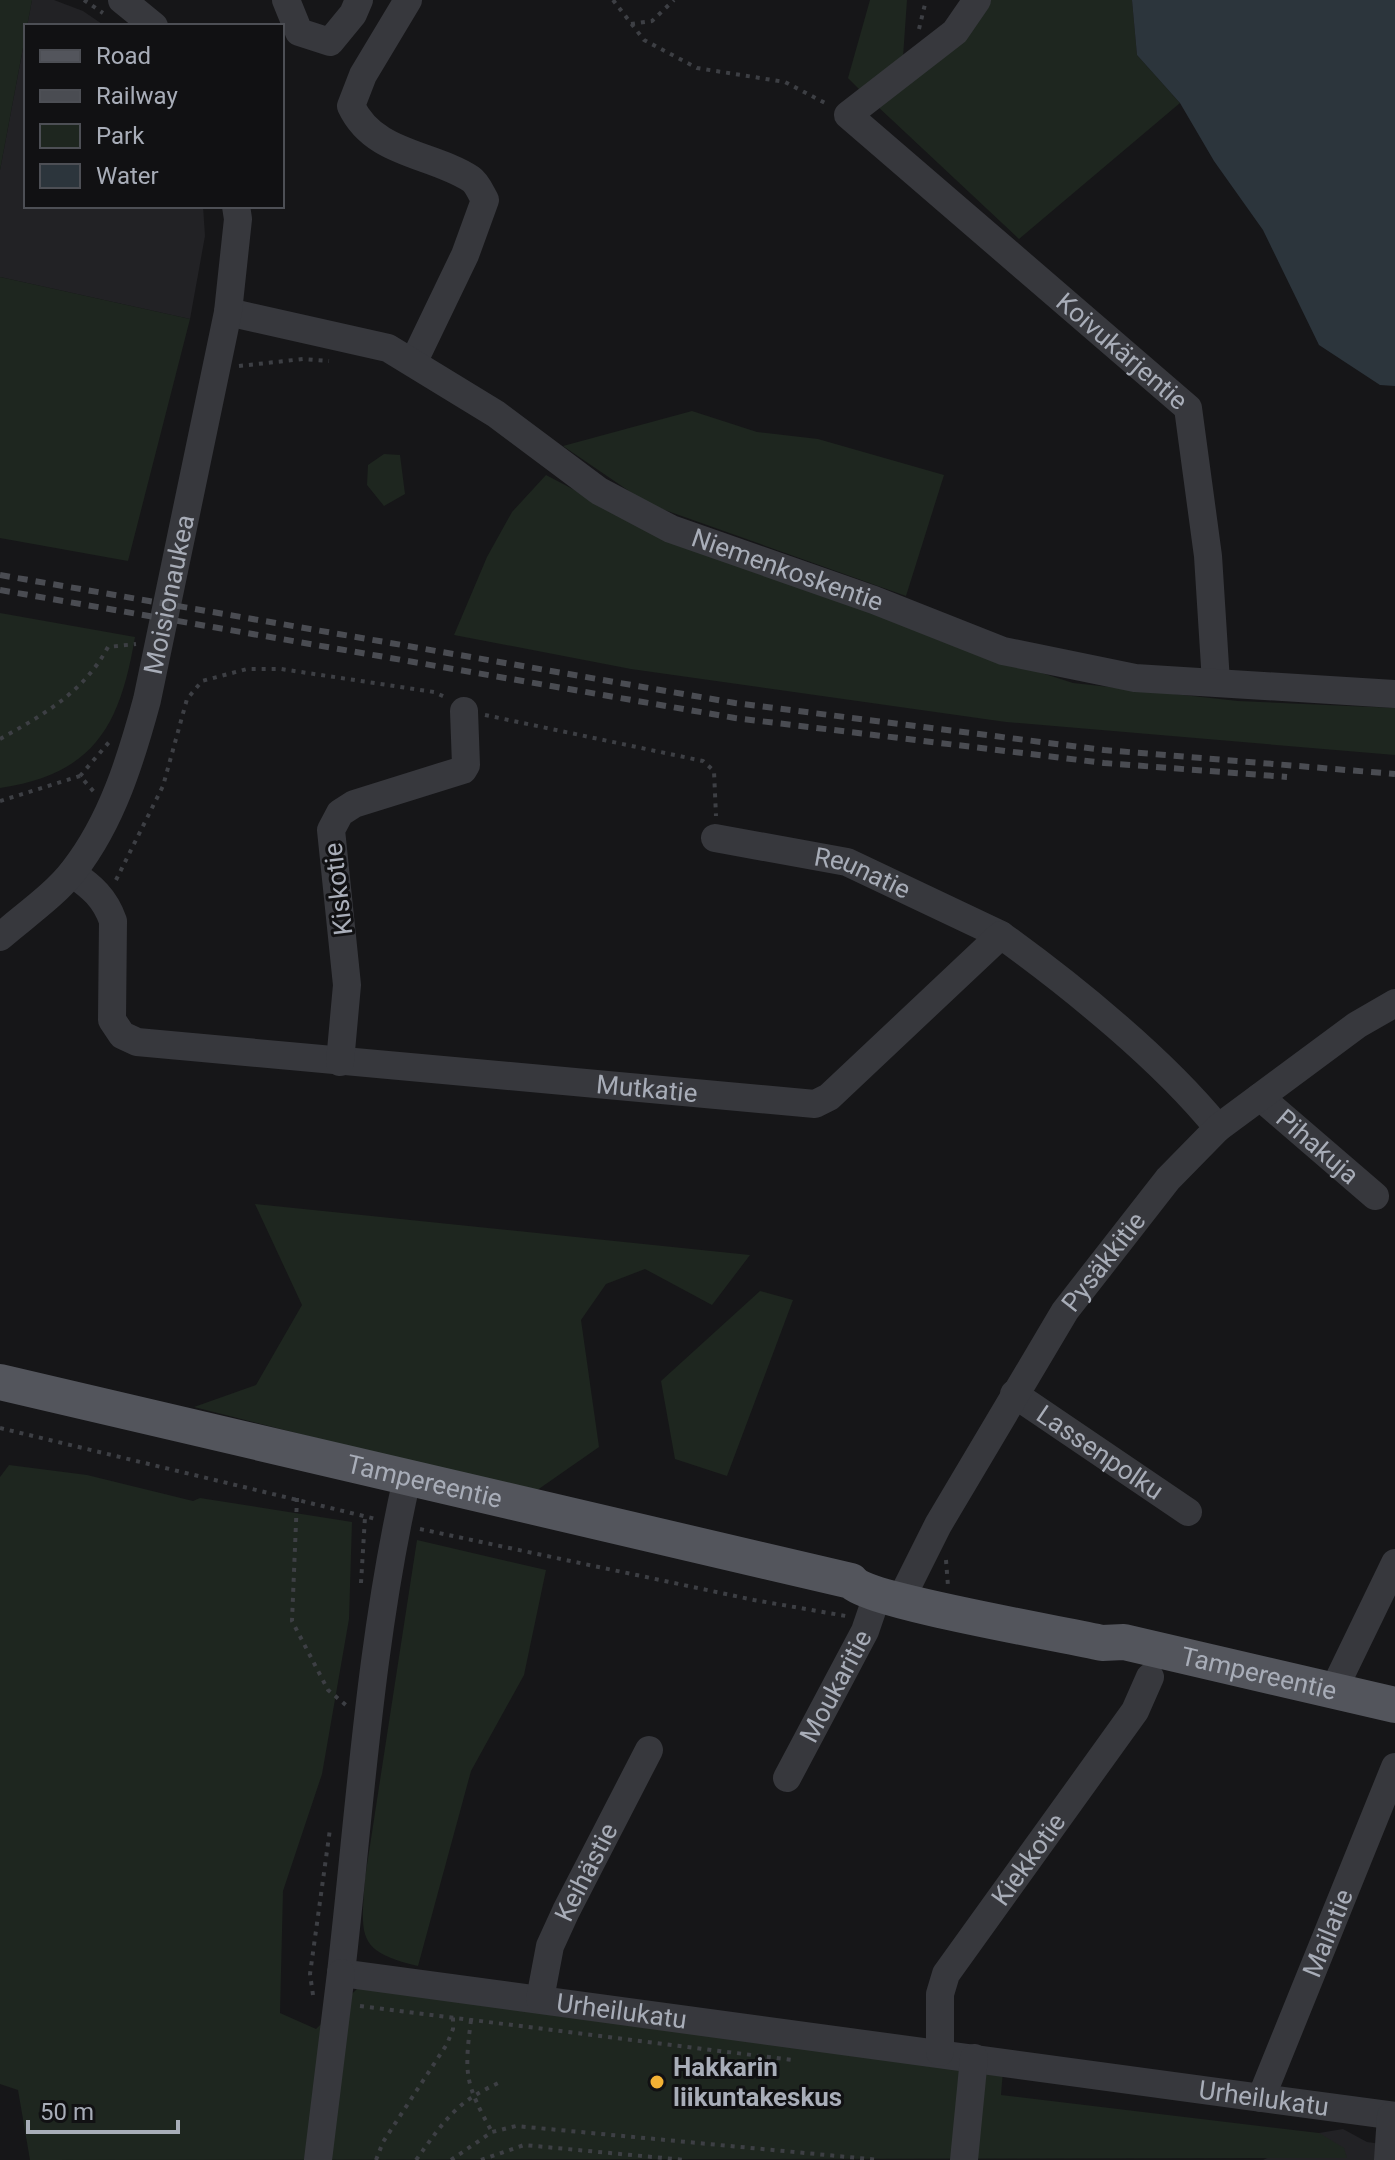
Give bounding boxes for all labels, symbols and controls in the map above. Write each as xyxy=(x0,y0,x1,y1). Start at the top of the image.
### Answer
legend xyxy=(24,24,284,208)
text: Road xyxy=(96,42,151,70)
text: Railway xyxy=(96,82,178,110)
text: Park xyxy=(96,122,145,150)
text: Water xyxy=(96,162,159,190)
street label: Koivukärjentie xyxy=(1050,286,1194,416)
street label: Moisionaukea xyxy=(138,512,200,677)
street label: Niemenkoskentie xyxy=(688,522,888,617)
street label: Kiskotie xyxy=(317,841,359,937)
street label: Reunatie xyxy=(812,841,915,905)
street label: Mutkatie xyxy=(595,1069,699,1108)
street label: Pihakuja xyxy=(1270,1103,1365,1190)
street label: Pysäkkitie xyxy=(1055,1206,1151,1317)
street label: Lassenpolku xyxy=(1031,1399,1169,1506)
street label: Tampereentie xyxy=(344,1449,505,1514)
street label: Moukaritie xyxy=(794,1625,878,1747)
street label: Tampereentie xyxy=(1178,1641,1340,1706)
street label: Kiekkotie xyxy=(985,1807,1072,1911)
street label: Keihästie xyxy=(548,1818,624,1926)
street label: Mailatie xyxy=(1297,1885,1359,1981)
street label: Urheilukatu xyxy=(555,1987,689,2035)
place label: Hakkarin liikuntakeskus xyxy=(673,2052,842,2112)
marker: Hakkarin liikuntakeskus xyxy=(648,2073,666,2091)
street label: Urheilukatu xyxy=(1197,2075,1331,2122)
scale bar xyxy=(28,2084,178,2134)
text: 50 m xyxy=(40,2098,94,2126)

